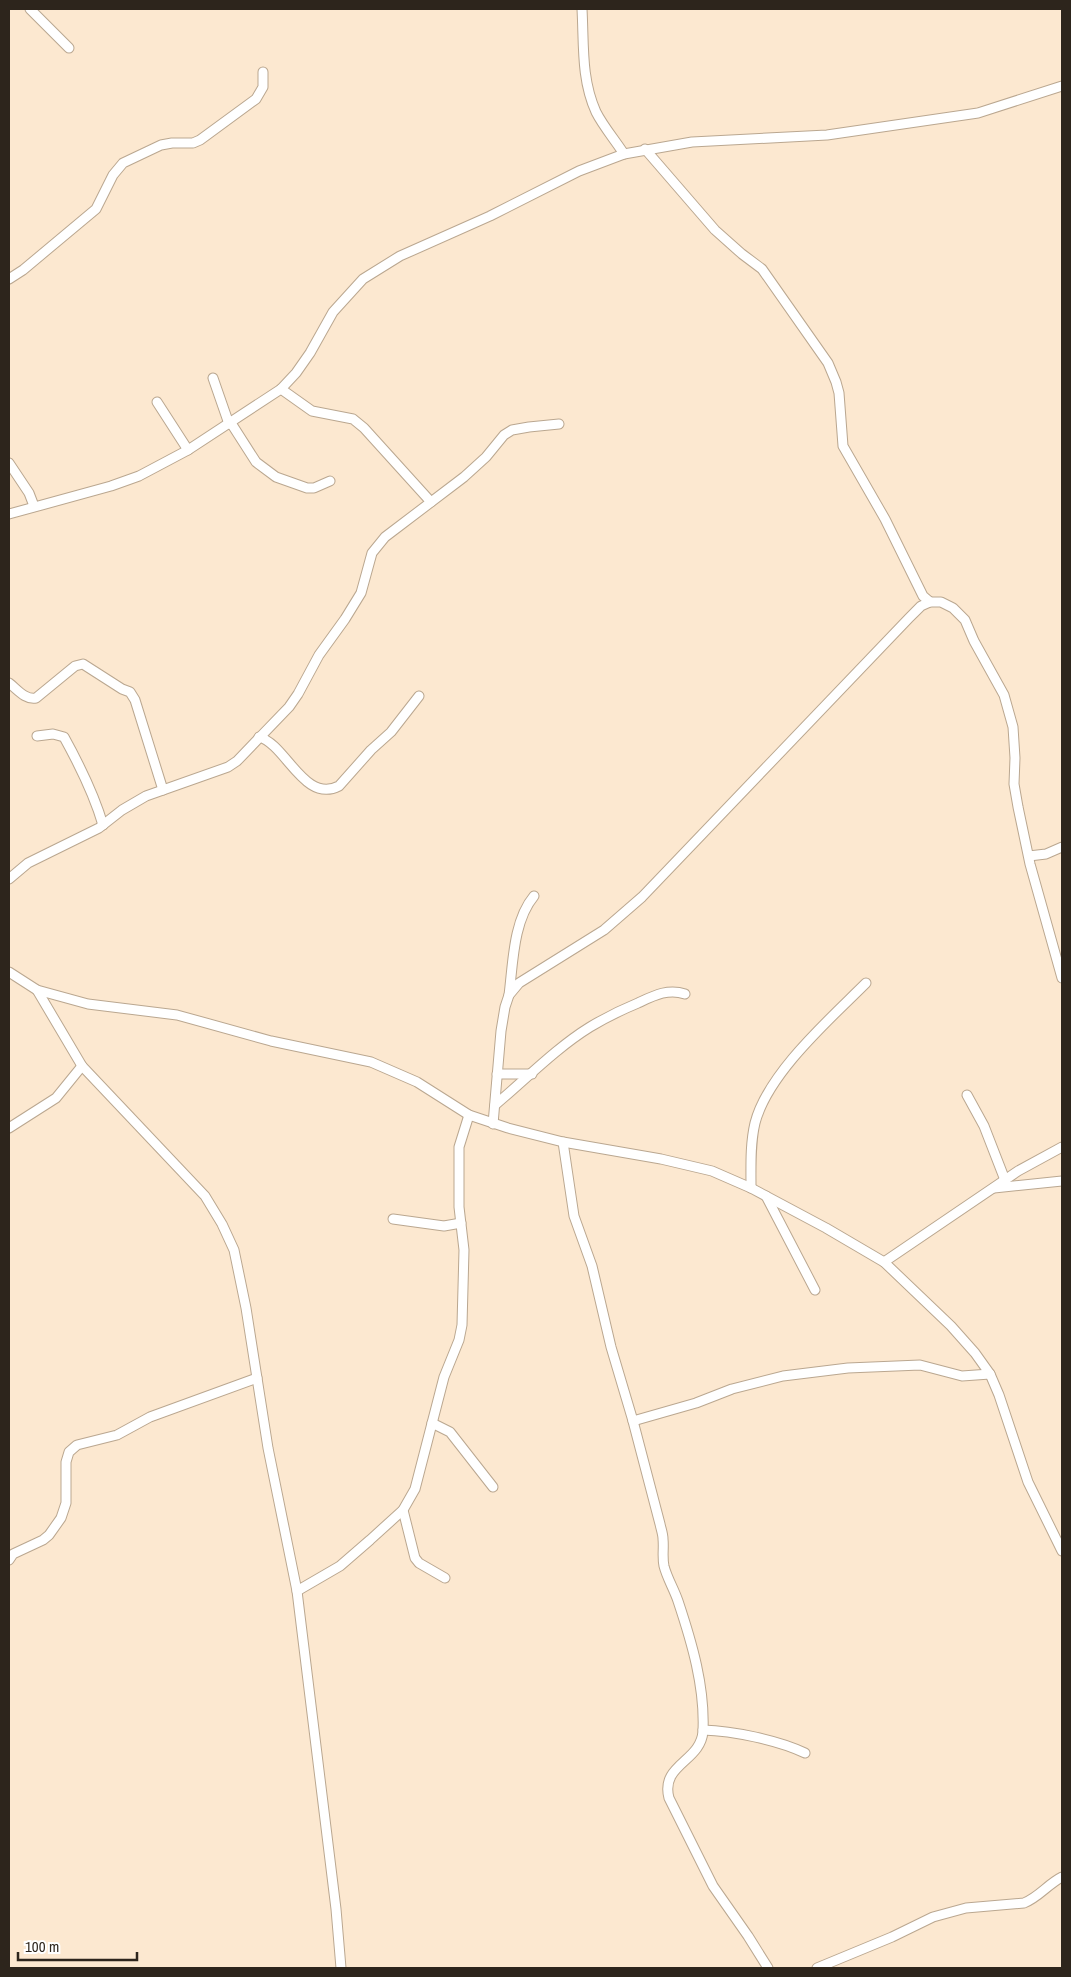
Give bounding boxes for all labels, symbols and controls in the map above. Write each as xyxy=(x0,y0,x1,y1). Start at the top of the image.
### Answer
scale bar xyxy=(18,1930,136,1962)
text: 100 m xyxy=(25,1936,59,1957)

